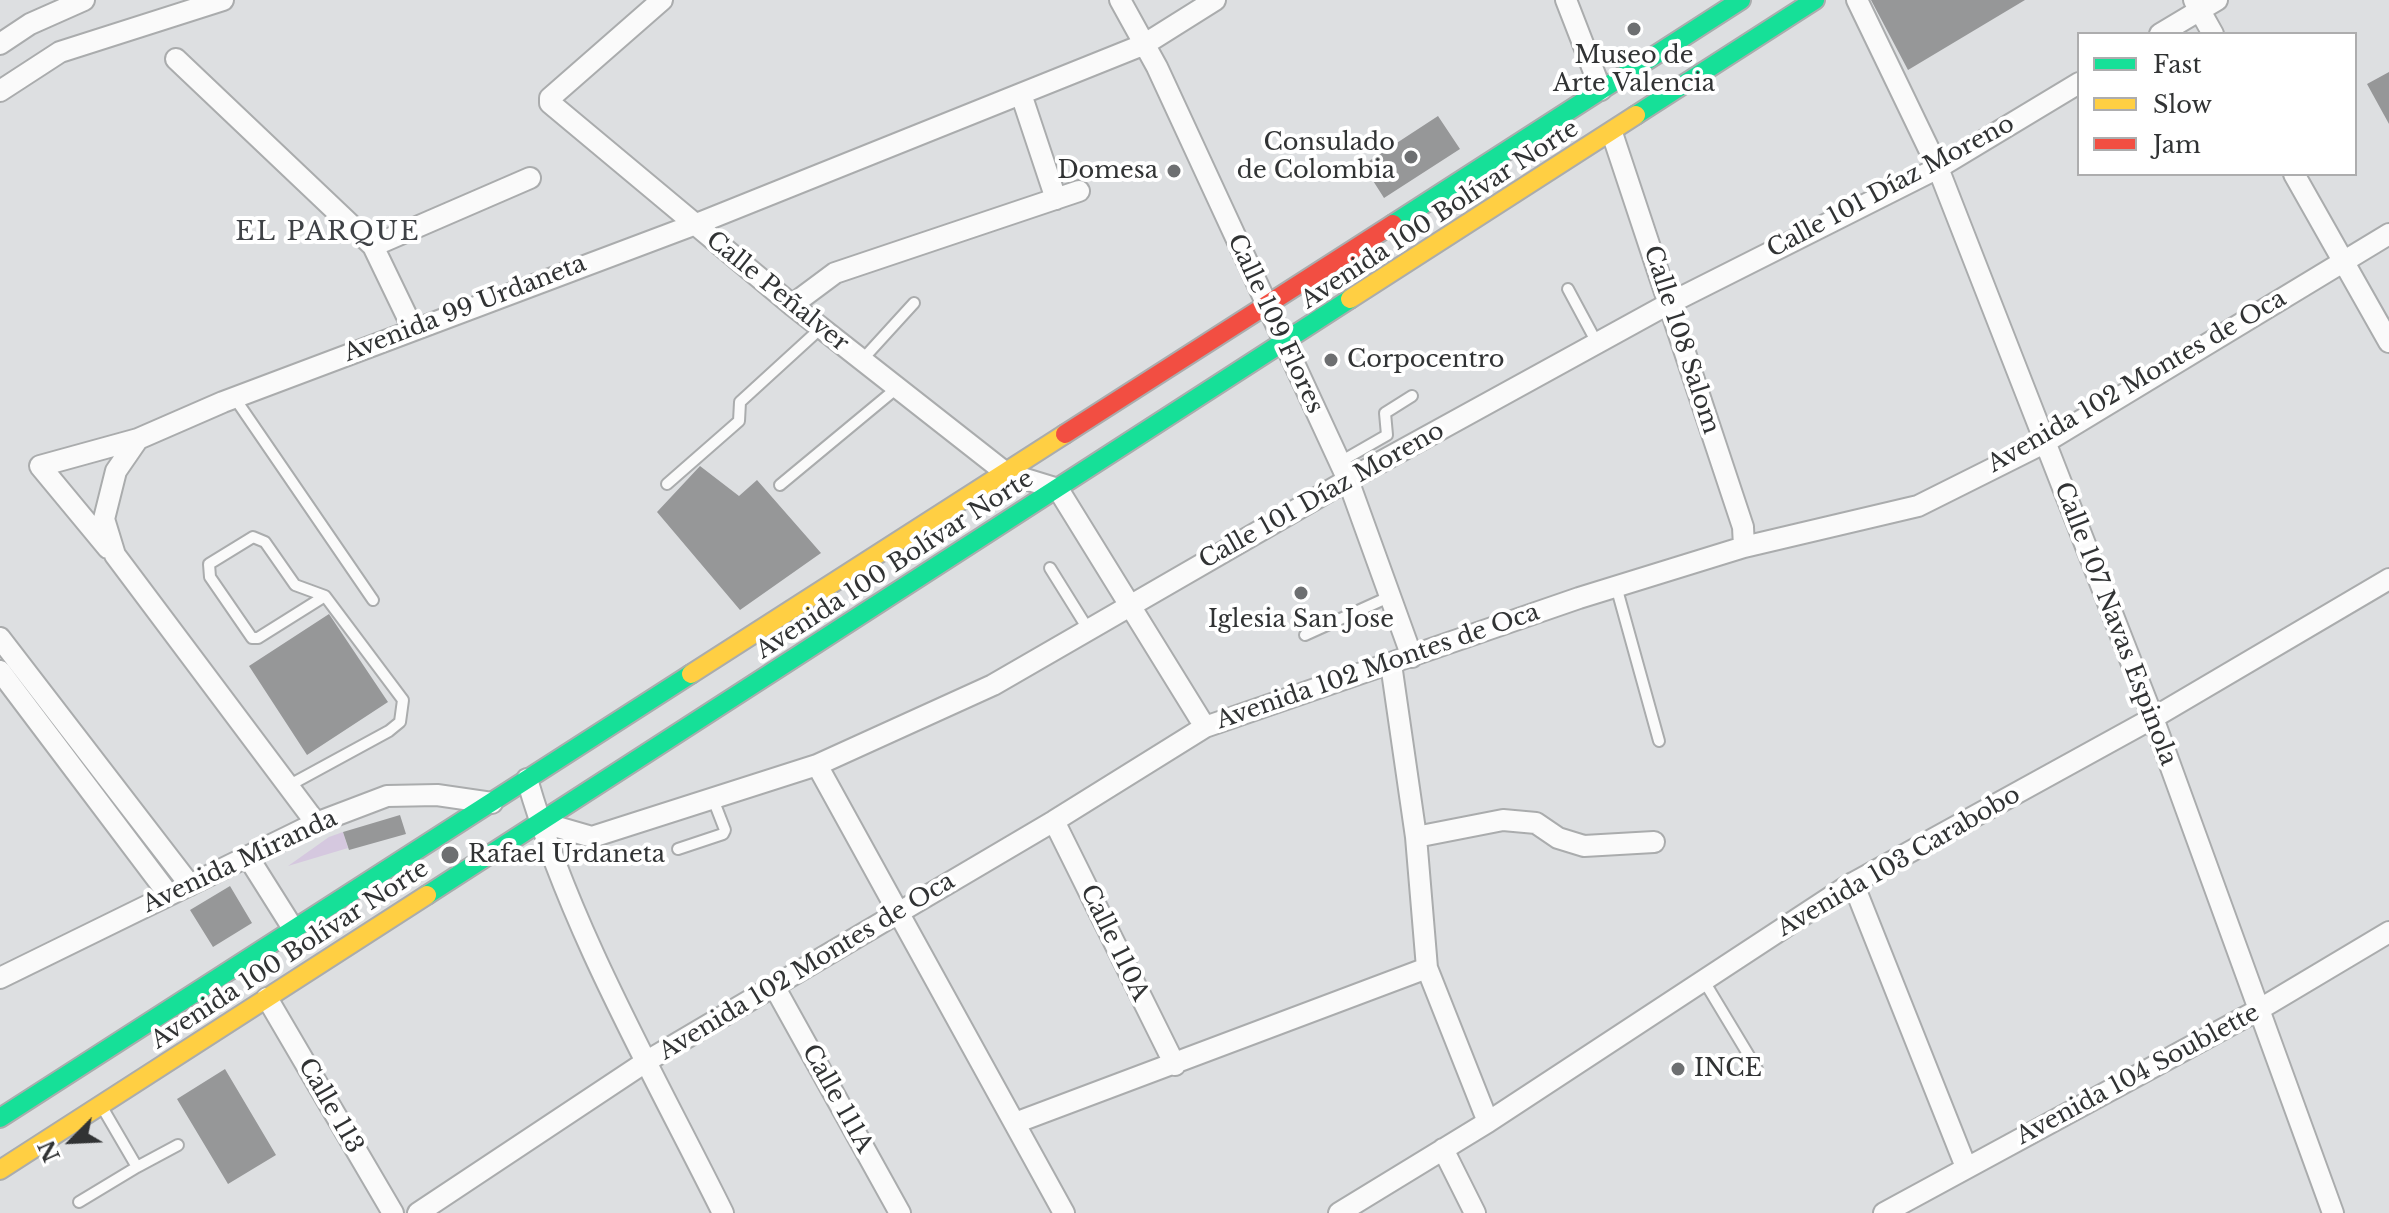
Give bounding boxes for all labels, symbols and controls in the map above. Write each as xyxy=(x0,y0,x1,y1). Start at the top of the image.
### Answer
marker: Museo de Arte Valencia xyxy=(1625,20,1643,38)
legend xyxy=(2077,32,2357,176)
place label: Museo de Arte Valencia xyxy=(1553,42,1715,98)
text: Fast xyxy=(2153,50,2201,79)
text: Slow xyxy=(2153,90,2212,119)
street label: Calle 101 Díaz Moreno xyxy=(1763,110,2019,264)
street label: Avenida 100 Bolívar Norte xyxy=(1296,114,1584,316)
place label: Consulado de Colombia xyxy=(1237,129,1395,185)
text: Jam xyxy=(2153,130,2201,159)
marker: Consulado de Colombia xyxy=(1402,148,1420,166)
place label: Domesa xyxy=(1057,157,1158,185)
marker: Domesa xyxy=(1165,162,1183,180)
district label: EL PARQUE xyxy=(235,217,421,249)
street label: Calle Peñalver xyxy=(700,226,854,358)
street label: Calle 109 Flores xyxy=(1221,230,1329,418)
street label: Calle 108 Salom xyxy=(1637,242,1725,438)
street label: Avenida 99 Urdaneta xyxy=(340,249,590,369)
street label: Avenida 102 Montes de Oca xyxy=(1983,285,2291,479)
place label: Corpocentro xyxy=(1347,346,1504,374)
marker: Corpocentro xyxy=(1322,351,1340,369)
street label: Calle 101 Díaz Moreno xyxy=(1195,417,1449,575)
street label: Avenida 100 Bolívar Norte xyxy=(751,464,1039,666)
street label: Calle 107 Navas Espinola xyxy=(2048,478,2182,770)
marker: Iglesia San Jose xyxy=(1292,584,1310,602)
street label: Avenida 102 Montes de Oca xyxy=(1213,598,1543,736)
place label: Iglesia San Jose xyxy=(1208,606,1394,634)
street label: Avenida 103 Carabobo xyxy=(1772,781,2026,943)
street label: Avenida Miranda xyxy=(138,804,342,920)
place label: Rafael Urdaneta xyxy=(468,841,665,869)
marker: Rafael Urdaneta xyxy=(439,844,461,866)
street label: Avenida 100 Bolívar Norte xyxy=(146,854,434,1056)
street label: Avenida 102 Montes de Oca xyxy=(654,867,960,1067)
street label: Calle 110A xyxy=(1074,880,1154,1006)
street label: Avenida 104 Soublette xyxy=(2011,999,2265,1151)
street label: Calle 111A xyxy=(795,1040,879,1158)
street label: Calle 113 xyxy=(291,1053,369,1159)
place label: INCE xyxy=(1694,1055,1762,1083)
marker: INCE xyxy=(1669,1060,1687,1078)
north arrow xyxy=(32,1101,112,1181)
text: N xyxy=(33,1136,66,1166)

